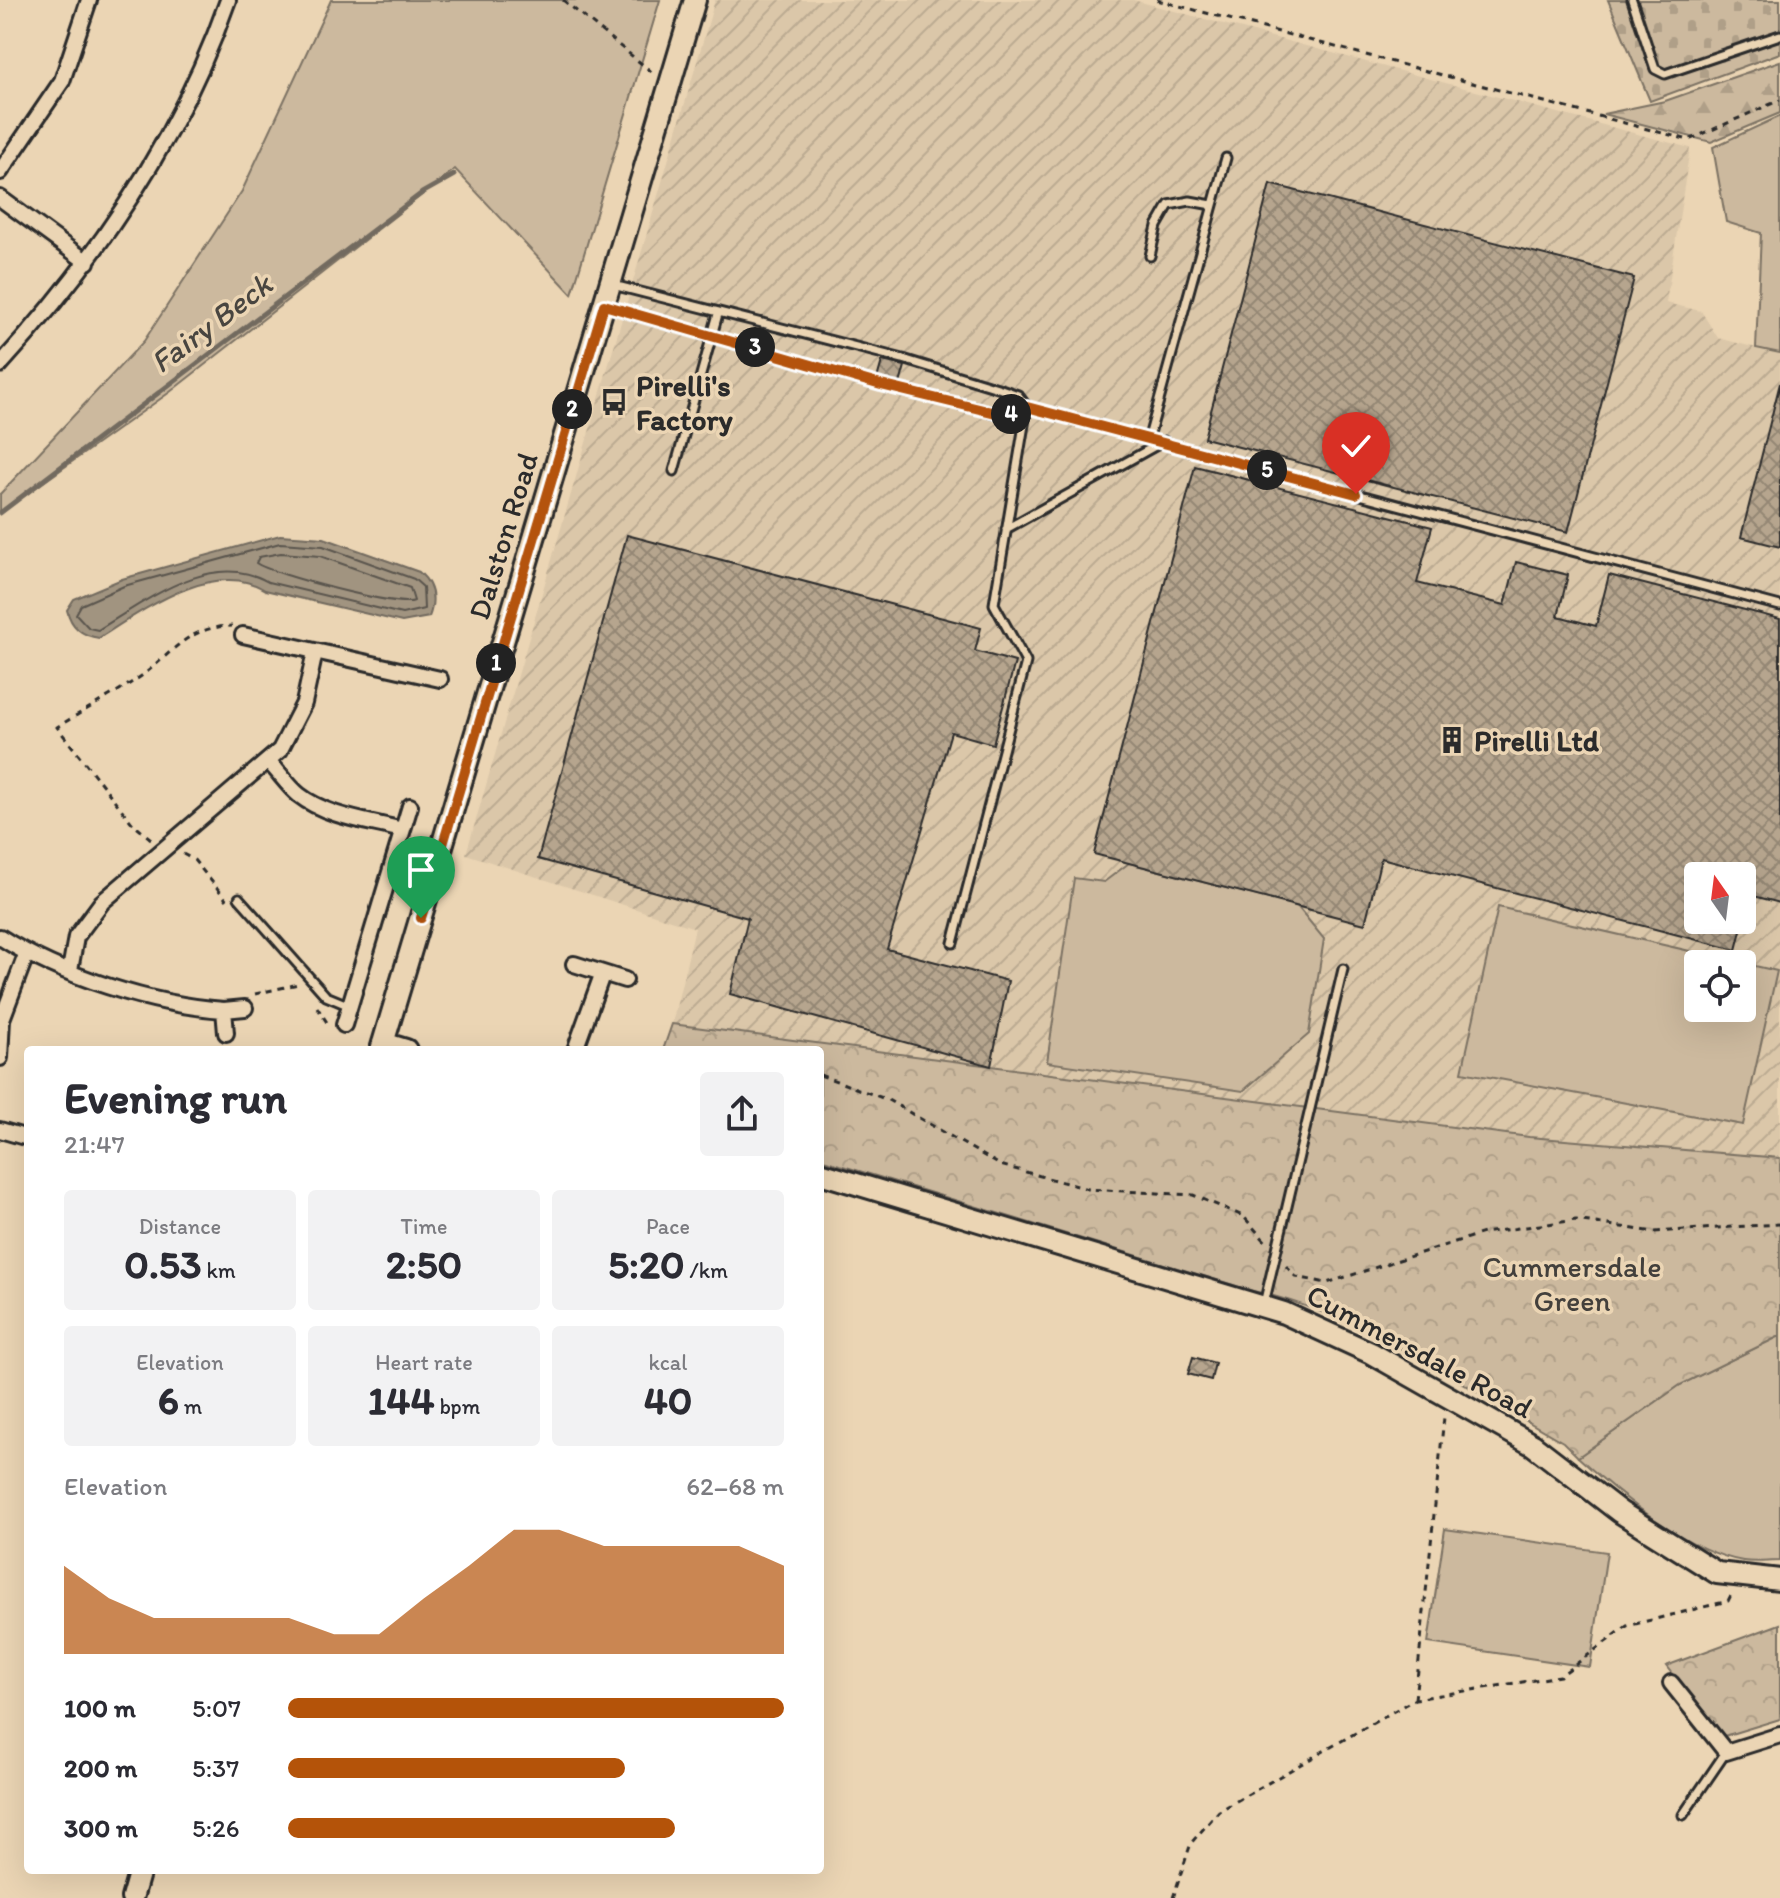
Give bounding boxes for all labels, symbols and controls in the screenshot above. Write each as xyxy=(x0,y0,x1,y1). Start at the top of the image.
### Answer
water label: Fairy Beck xyxy=(143,264,280,381)
pin: 3 xyxy=(735,327,775,367)
text: 3 xyxy=(749,333,761,360)
place label: Pirelli's Factory xyxy=(636,367,733,438)
bus stop icon: Pirelli's Factory xyxy=(599,387,629,417)
pin: 2 xyxy=(552,389,592,429)
pin: 4 xyxy=(991,394,1031,434)
text: 2 xyxy=(566,395,578,422)
text: 4 xyxy=(1004,400,1018,427)
pin xyxy=(1322,412,1390,494)
icon: check xyxy=(1334,424,1378,468)
street label: Dalston Road xyxy=(460,448,546,624)
pin: 5 xyxy=(1247,450,1287,490)
text: 5 xyxy=(1261,456,1273,483)
pin: 1 xyxy=(476,643,516,683)
text: 1 xyxy=(491,649,501,676)
place label: Pirelli Ltd xyxy=(1474,722,1600,759)
building icon: Pirelli Ltd xyxy=(1437,725,1467,755)
pin xyxy=(387,836,455,918)
icon: arrive xyxy=(399,848,443,892)
north arrow xyxy=(1684,862,1756,934)
map controls xyxy=(1684,862,1756,1022)
button: locate xyxy=(1684,950,1756,1022)
text: Evening run xyxy=(64,1071,287,1124)
button: share xyxy=(700,1072,784,1156)
text: 21:47 xyxy=(64,1128,125,1160)
text: Distance xyxy=(139,1213,221,1240)
text: Time xyxy=(401,1213,447,1240)
text: Pace xyxy=(646,1213,690,1240)
text: 0.53 xyxy=(124,1240,202,1288)
text: 2:50 xyxy=(386,1240,462,1288)
text: 5:20 xyxy=(608,1240,685,1288)
park label: Cummersdale Green xyxy=(1483,1248,1661,1319)
text: km xyxy=(202,1257,236,1284)
text: /km xyxy=(685,1257,728,1284)
street label: Cummersdale Road xyxy=(1300,1276,1540,1426)
text: Elevation xyxy=(136,1349,224,1376)
text: Heart rate xyxy=(375,1349,473,1376)
text: kcal xyxy=(648,1349,688,1376)
text: 6 xyxy=(158,1376,179,1424)
text: 144 xyxy=(368,1376,434,1424)
text: 40 xyxy=(644,1376,692,1424)
text: m xyxy=(179,1393,202,1420)
text: bpm xyxy=(434,1393,480,1420)
text: Elevation xyxy=(64,1470,167,1502)
text: 62–68 m xyxy=(686,1470,784,1502)
text: 100 m xyxy=(64,1692,136,1724)
text: 5:07 xyxy=(192,1692,241,1724)
text: 200 m xyxy=(64,1752,137,1784)
text: 5:37 xyxy=(192,1752,239,1784)
text: 300 m xyxy=(64,1812,138,1844)
text: 5:26 xyxy=(192,1812,239,1844)

